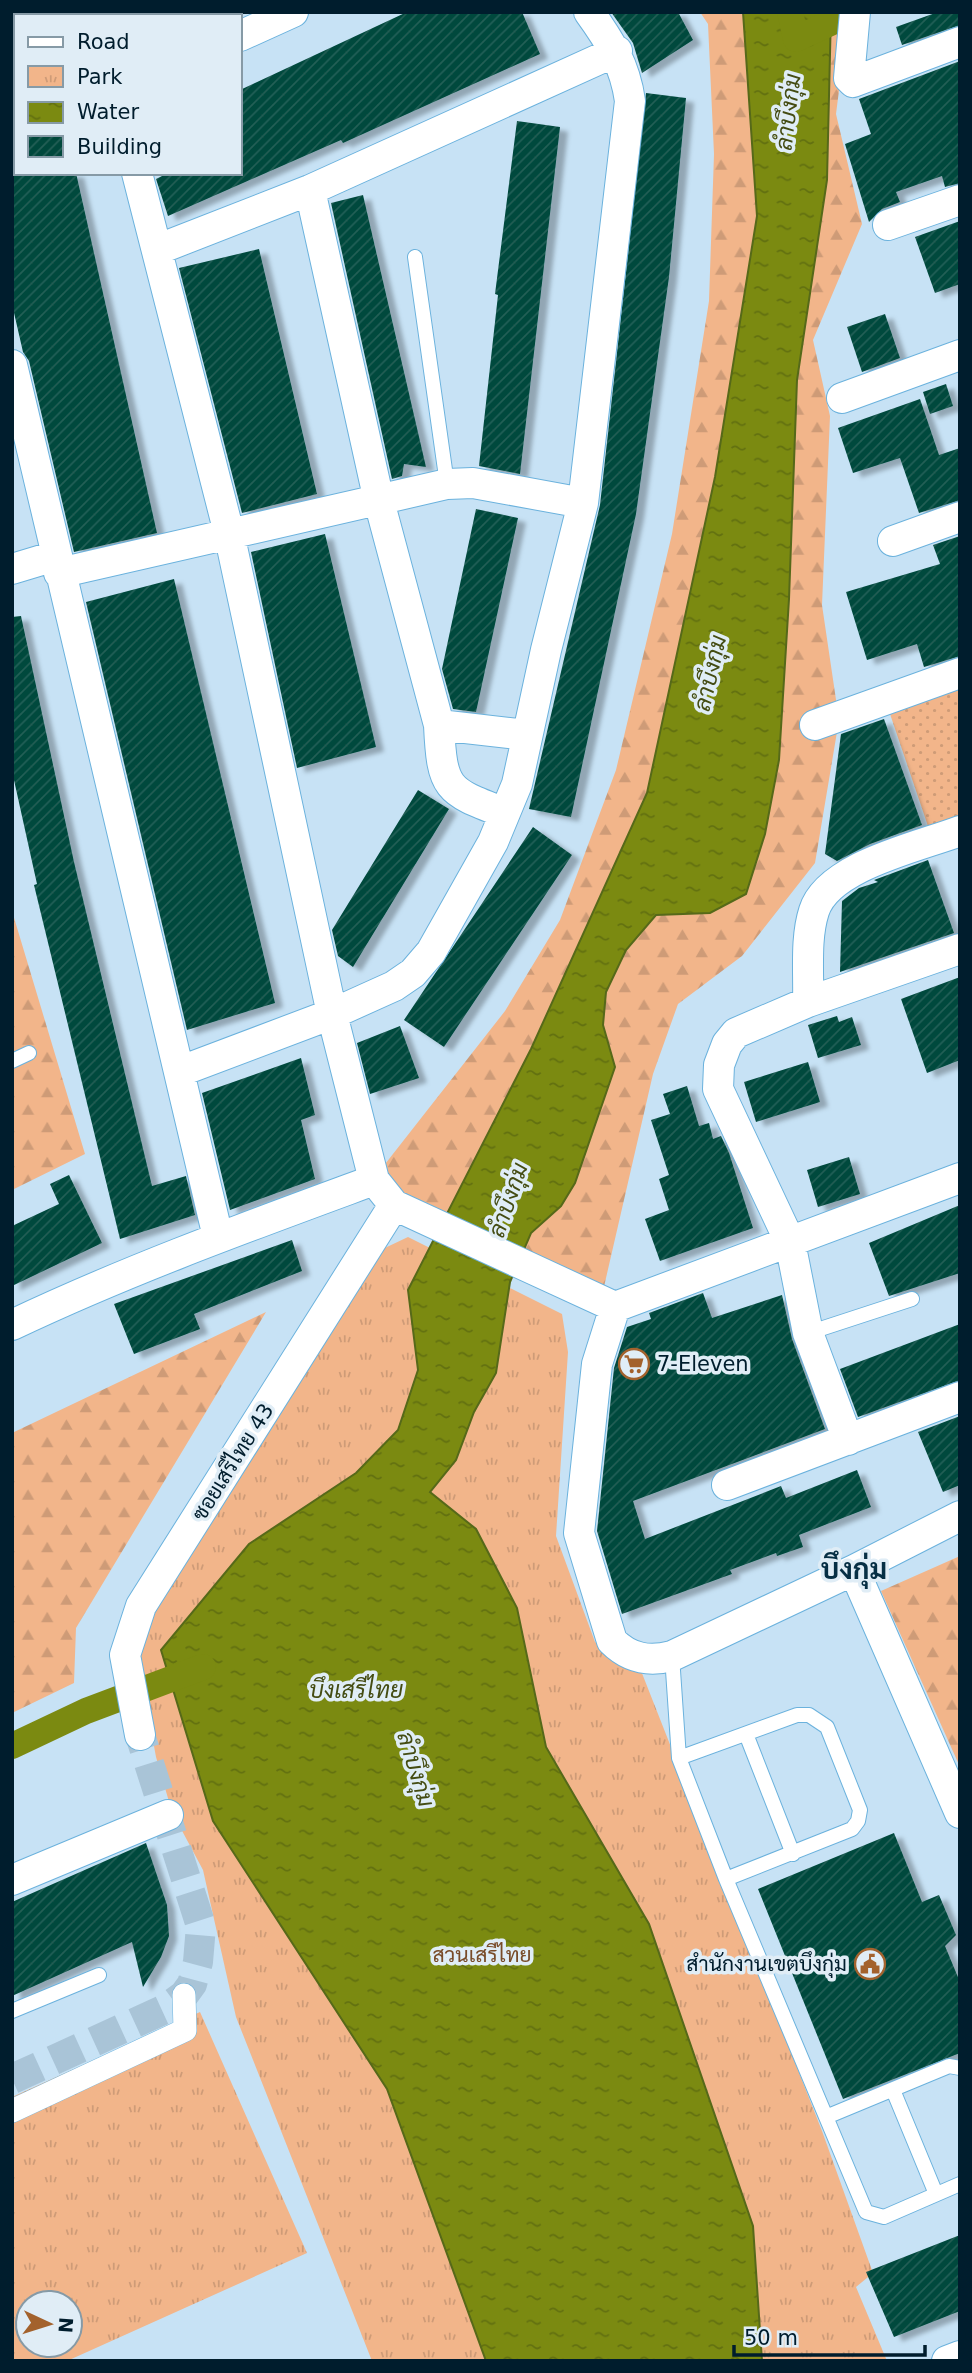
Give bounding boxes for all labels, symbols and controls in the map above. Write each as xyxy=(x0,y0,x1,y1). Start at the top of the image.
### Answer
legend xyxy=(14,14,242,175)
text: Road xyxy=(77,30,130,54)
text: Park xyxy=(77,65,123,89)
water label: ลำบึงกุ่ม xyxy=(769,72,809,152)
text: Water xyxy=(77,100,139,124)
text: Building xyxy=(77,135,162,159)
water label: ลำบึงกุ่ม xyxy=(688,632,734,714)
water label: ลำบึงกุ่ม xyxy=(482,1159,536,1242)
supermarket icon: 7-Eleven xyxy=(617,1347,651,1381)
place label: 7-Eleven xyxy=(657,1352,749,1376)
street label: ซอยเสรีไทย 43 xyxy=(187,1398,279,1525)
district label: บึงกุ่ม xyxy=(821,1550,887,1589)
water label: บึงเสรีไทย xyxy=(309,1674,403,1703)
water label: ลำบึงกุ่ม xyxy=(389,1728,441,1811)
park label: สวนเสรีไทย xyxy=(432,1942,532,1967)
public building icon: สำนักงานเขตบึงกุ่ม xyxy=(853,1947,887,1981)
place label: สำนักงานเขตบึงกุ่ม xyxy=(686,1951,847,1978)
north arrow xyxy=(14,2289,84,2359)
scale bar xyxy=(734,2314,925,2358)
text: N xyxy=(54,2316,77,2334)
text: 50 m xyxy=(744,2326,798,2350)

